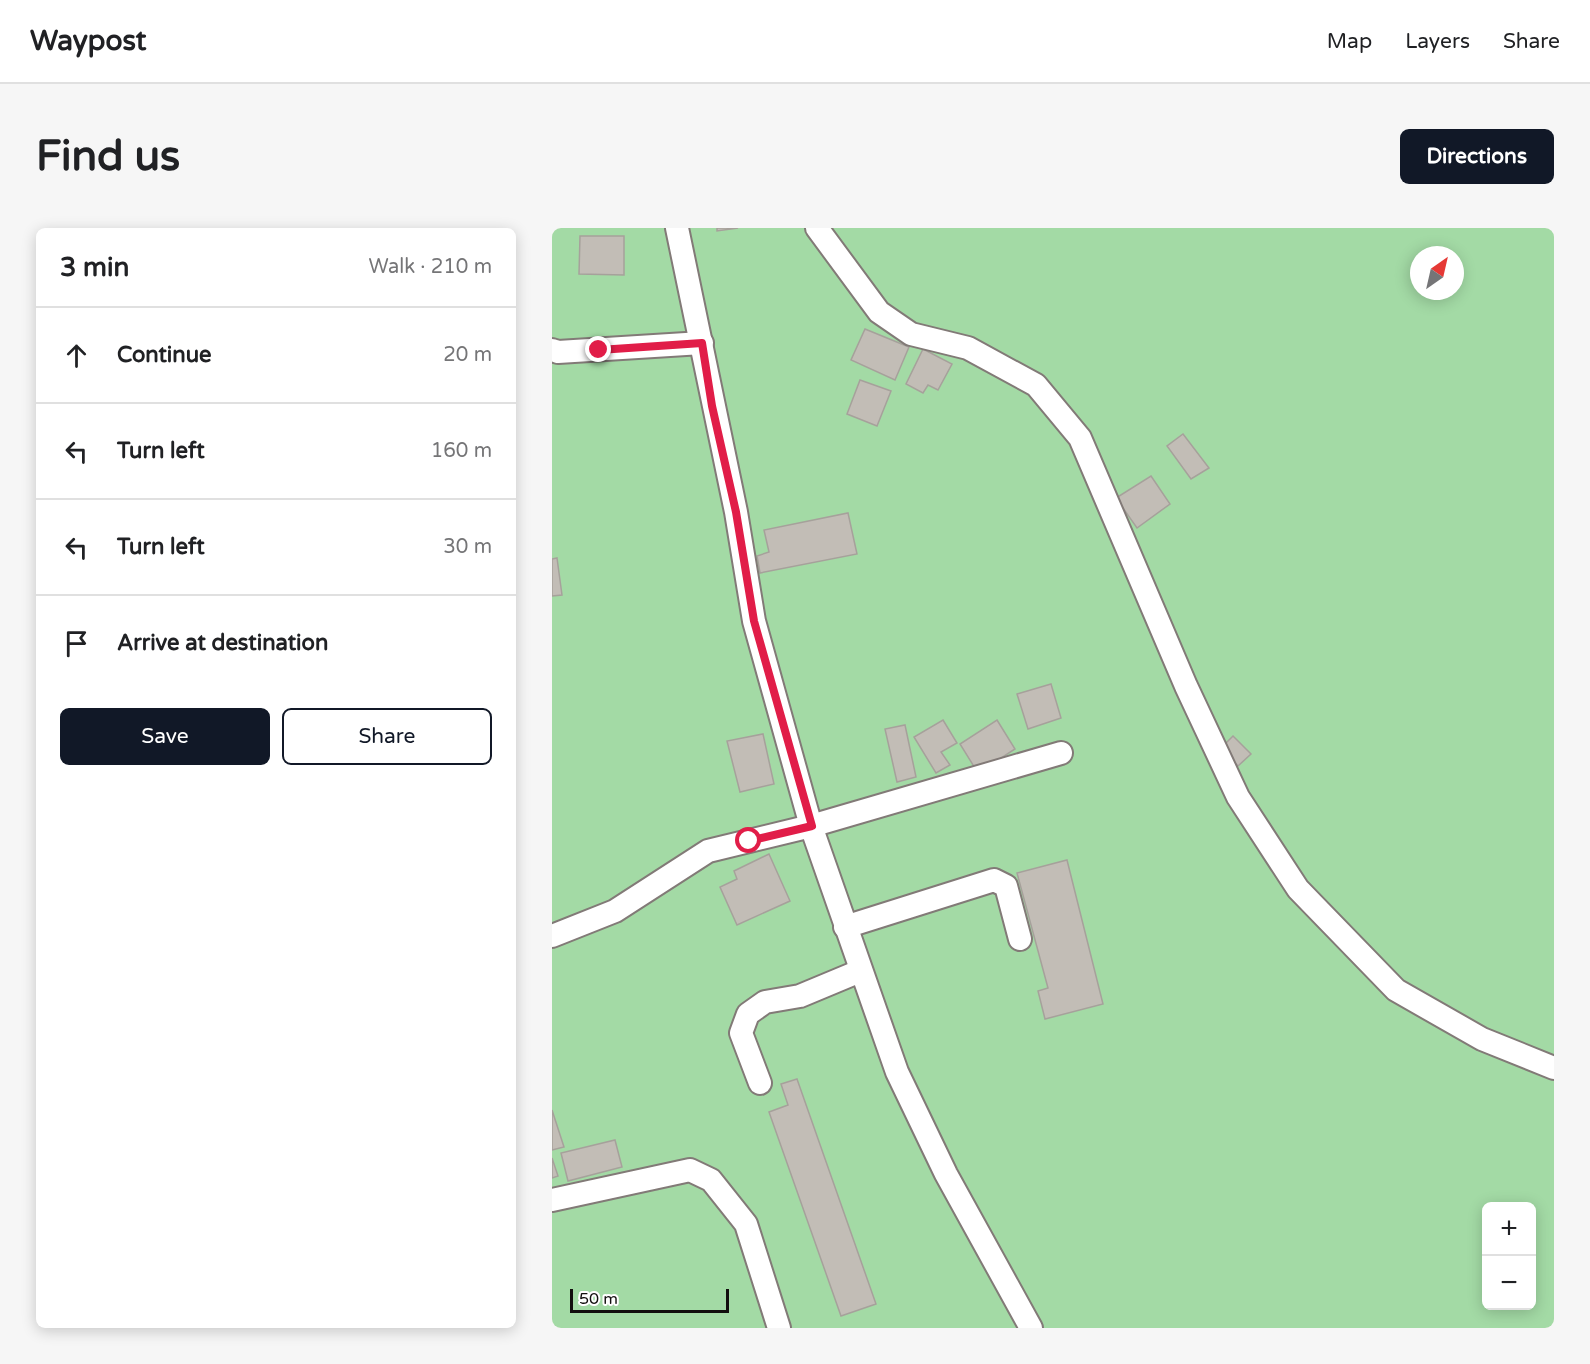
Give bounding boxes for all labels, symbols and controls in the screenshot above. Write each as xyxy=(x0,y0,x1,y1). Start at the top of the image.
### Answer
text: Waypost xyxy=(30,24,146,58)
text: Map xyxy=(1327,29,1372,54)
text: Layers xyxy=(1405,29,1470,54)
text: Share xyxy=(1503,29,1560,54)
button: Directions xyxy=(1400,129,1554,184)
text: Find us xyxy=(36,131,180,182)
north arrow xyxy=(1410,246,1464,300)
text: 3 min xyxy=(60,252,129,283)
text: Walk · 210 m xyxy=(369,255,492,279)
route end xyxy=(585,336,611,362)
icon: ahead xyxy=(60,339,93,372)
text: Continue xyxy=(117,342,212,368)
text: 20 m xyxy=(443,343,492,367)
icon: left xyxy=(60,435,93,468)
text: Turn left xyxy=(117,438,205,464)
text: 160 m xyxy=(431,439,492,463)
icon: left xyxy=(60,531,93,564)
text: Turn left xyxy=(117,534,205,560)
text: 30 m xyxy=(443,535,492,559)
icon: arrive xyxy=(60,627,93,660)
text: Arrive at destination xyxy=(117,630,328,656)
button: Save xyxy=(60,708,270,765)
button: Share xyxy=(282,708,492,765)
route start xyxy=(735,827,761,853)
map controls xyxy=(1482,1202,1536,1310)
button: + xyxy=(1482,1202,1536,1256)
button: − xyxy=(1482,1256,1536,1310)
scale bar xyxy=(570,1286,729,1314)
text: 50 m xyxy=(579,1289,618,1309)

